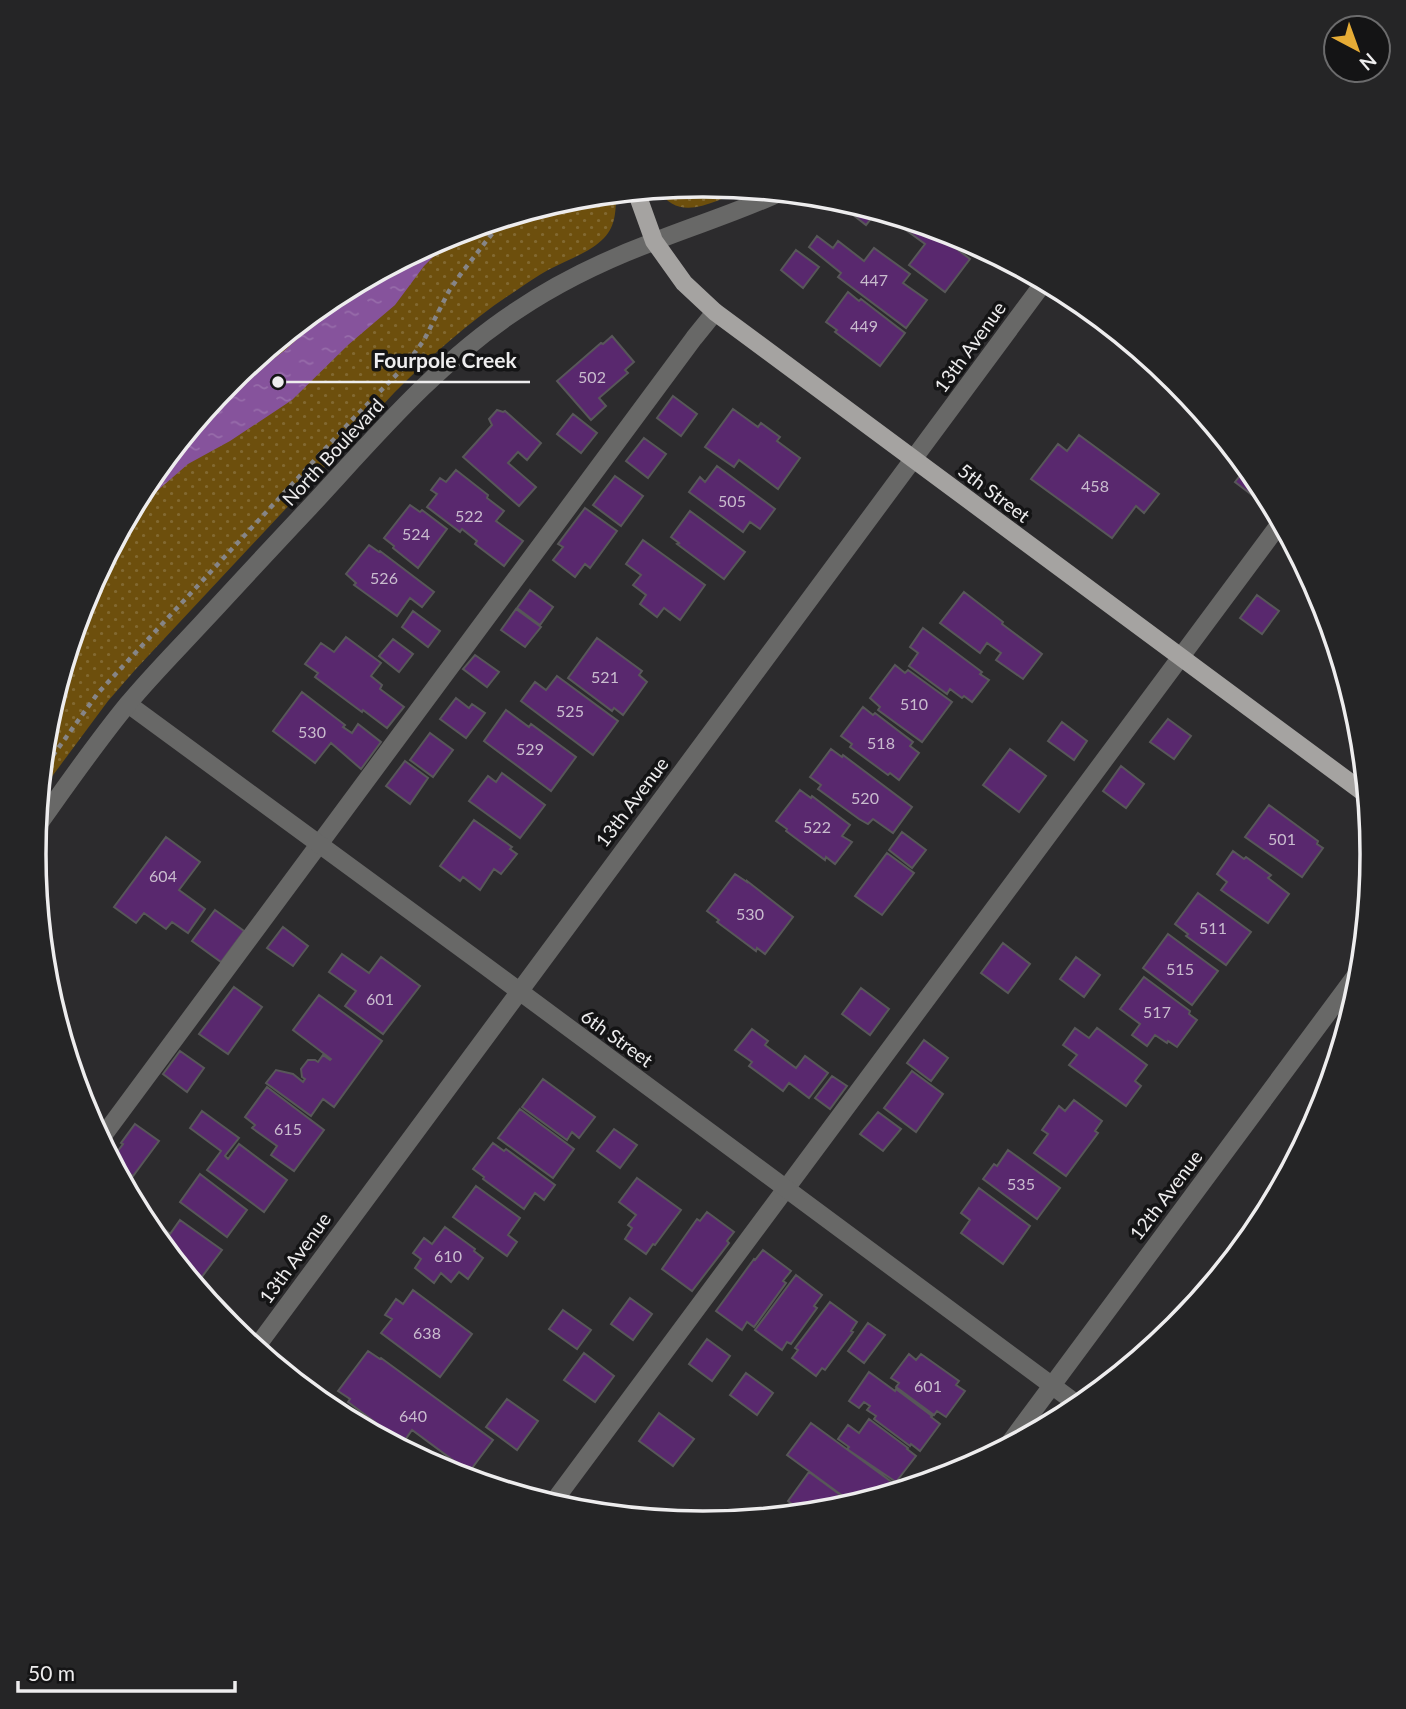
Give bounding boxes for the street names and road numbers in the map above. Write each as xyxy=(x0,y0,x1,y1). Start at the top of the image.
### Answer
street label: 13th Avenue xyxy=(929,297,1010,397)
street label: North Boulevard xyxy=(277,393,388,510)
street label: 5th Street xyxy=(954,458,1035,527)
street label: 13th Avenue xyxy=(590,752,673,851)
street label: 6th Street xyxy=(577,1004,658,1071)
street label: 12th Avenue xyxy=(1124,1145,1207,1244)
street label: 13th Avenue xyxy=(254,1208,335,1308)

